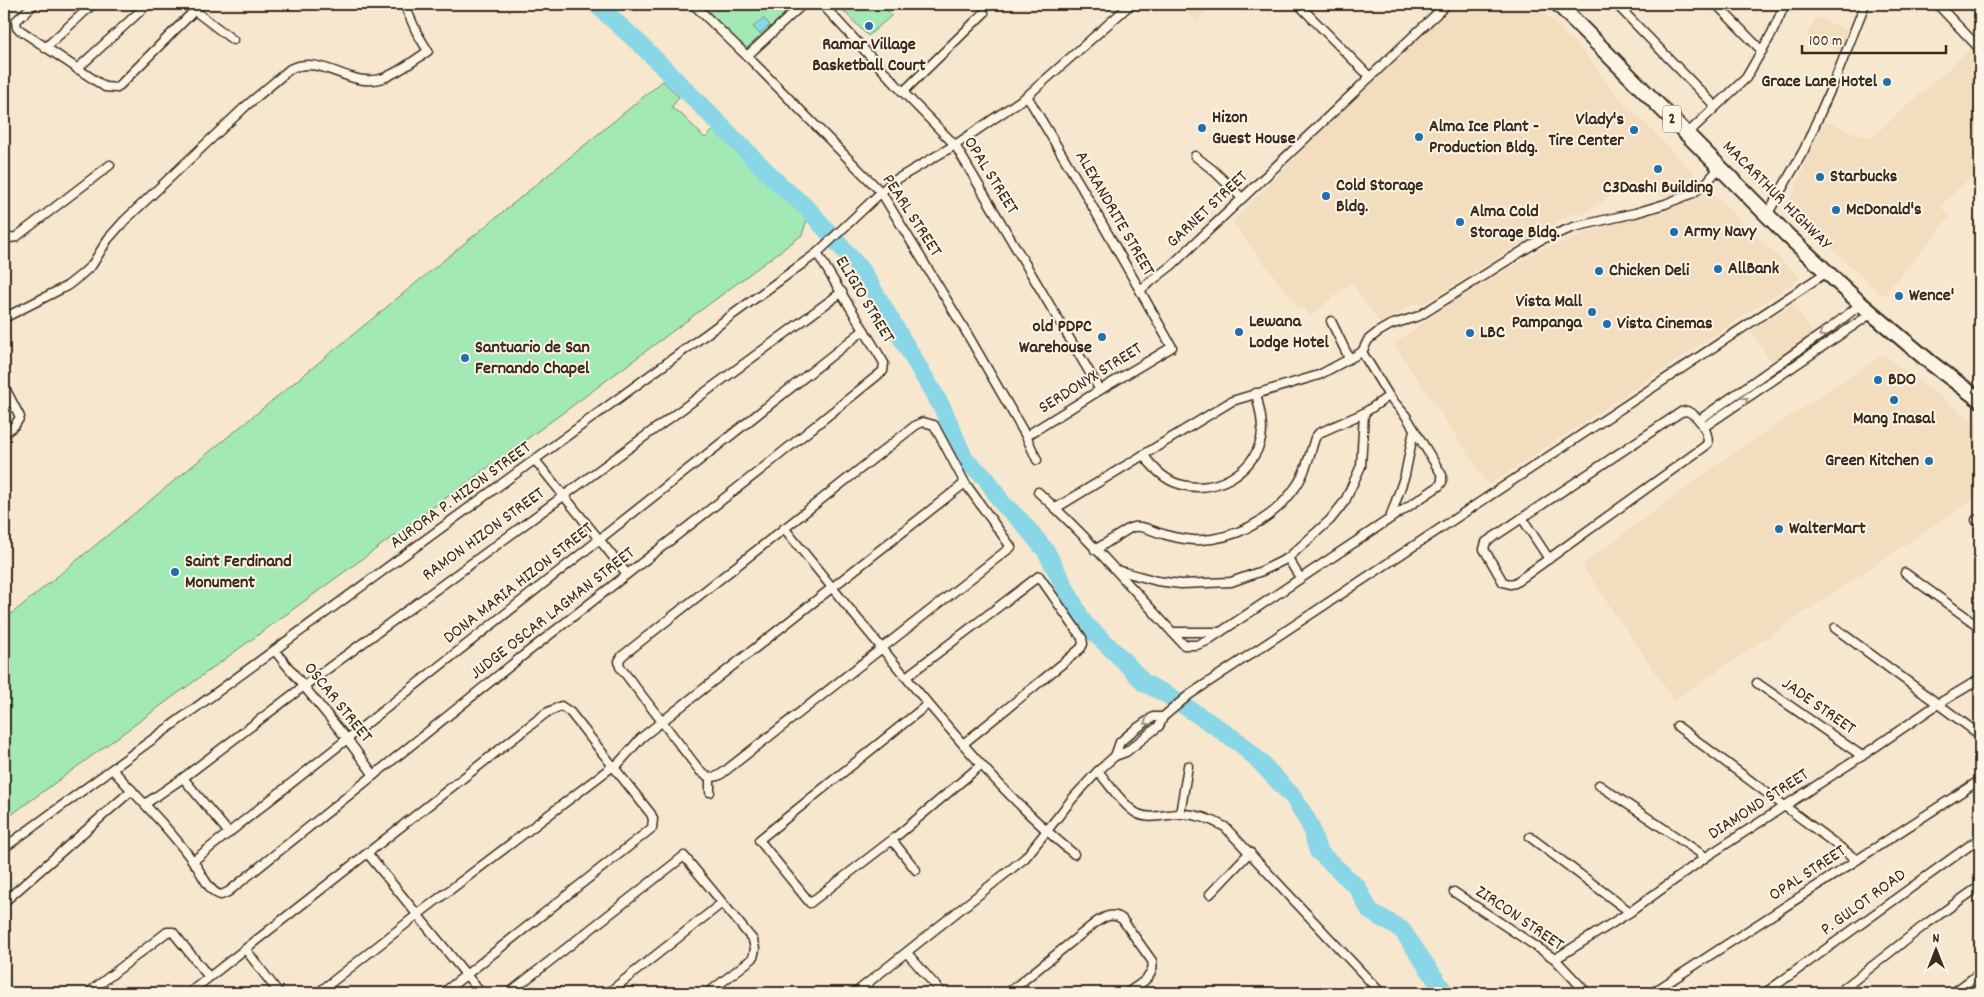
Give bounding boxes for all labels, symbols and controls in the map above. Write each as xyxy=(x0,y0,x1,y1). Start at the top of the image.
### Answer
marker: Ramar Village Basketball Court xyxy=(863,20,875,32)
scale bar xyxy=(1802,22,1945,54)
text: 100 m xyxy=(1809,31,1842,53)
place label: Ramar Village Basketball Court xyxy=(812,33,926,79)
place label: Grace Lane Hotel xyxy=(1761,70,1878,95)
marker: Grace Lane Hotel xyxy=(1881,76,1893,88)
place label: Hizon Guest House xyxy=(1212,106,1296,152)
road number: 2 xyxy=(1663,106,1681,132)
place label: Vlady's Tire Center xyxy=(1548,108,1624,154)
place label: Alma Ice Plant - Production Bldg. xyxy=(1429,115,1539,161)
marker: Hizon Guest House xyxy=(1196,122,1208,134)
marker: Vlady's Tire Center xyxy=(1628,124,1640,136)
marker: Alma Ice Plant - Production Bldg. xyxy=(1413,131,1425,143)
street label: OPAL STREET xyxy=(956,132,1024,220)
street label: MACARTHUR HIGHWAY xyxy=(1716,136,1837,257)
street label: ALEXANDRITE STREET xyxy=(1068,147,1160,281)
marker: C3Dash1 Building xyxy=(1652,163,1664,175)
place label: Starbucks xyxy=(1830,165,1898,190)
street label: GARNET STREET xyxy=(1162,166,1254,254)
street label: PEARL STREET xyxy=(875,170,947,262)
marker: Starbucks xyxy=(1814,171,1826,183)
place label: Cold Storage Bldg. xyxy=(1336,174,1423,220)
place label: C3Dash1 Building xyxy=(1603,176,1713,201)
marker: Cold Storage Bldg. xyxy=(1320,190,1332,202)
place label: McDonald's xyxy=(1846,198,1922,223)
place label: Alma Cold Storage Bldg. xyxy=(1470,200,1560,246)
marker: McDonald's xyxy=(1830,204,1842,216)
marker: Alma Cold Storage Bldg. xyxy=(1454,216,1466,228)
place label: Army Navy xyxy=(1684,220,1757,245)
marker: Army Navy xyxy=(1668,226,1680,238)
street label: ELIGIO STREET xyxy=(828,252,900,348)
place label: AllBank xyxy=(1728,257,1780,282)
place label: Chicken Deli xyxy=(1609,259,1690,284)
marker: AllBank xyxy=(1712,263,1724,275)
marker: Chicken Deli xyxy=(1593,265,1605,277)
place label: Wence' xyxy=(1909,284,1954,309)
place label: Vista Mall Pampanga xyxy=(1512,290,1583,336)
marker: Wence' xyxy=(1893,290,1905,302)
marker: Vista Mall Pampanga xyxy=(1586,306,1598,318)
place label: Lewana Lodge Hotel xyxy=(1249,310,1330,356)
place label: Vista Cinemas xyxy=(1617,312,1713,337)
place label: old PDPC Warehouse xyxy=(1019,315,1092,361)
marker: Vista Cinemas xyxy=(1601,318,1613,330)
place label: LBC xyxy=(1480,321,1505,346)
marker: Lewana Lodge Hotel xyxy=(1233,326,1245,338)
marker: LBC xyxy=(1464,327,1476,339)
one-way arrow xyxy=(1819,328,1828,336)
marker: old PDPC Warehouse xyxy=(1096,331,1108,343)
place label: Santuario de San Fernando Chapel xyxy=(475,336,590,382)
street label: SERDONYX STREET xyxy=(1034,337,1148,421)
marker: Santuario de San Fernando Chapel xyxy=(459,352,471,364)
place label: BDO xyxy=(1888,368,1916,393)
marker: BDO xyxy=(1872,374,1884,386)
marker: Mang Inasal xyxy=(1888,394,1900,406)
one-way arrow xyxy=(1740,397,1749,407)
place label: Mang Inasal xyxy=(1853,407,1936,432)
street label: AURORA P. HIZON STREET xyxy=(385,436,537,556)
place label: Green Kitchen xyxy=(1825,449,1919,474)
marker: Green Kitchen xyxy=(1923,455,1935,467)
street label: RAMON HIZON STREET xyxy=(418,482,550,588)
street label: DONA MARIA HIZON STREET xyxy=(439,517,599,651)
place label: WalterMart xyxy=(1789,517,1866,542)
marker: WalterMart xyxy=(1773,523,1785,535)
street label: JUDGE OSCAR LAGMAN STREET xyxy=(465,542,641,686)
place label: Saint Ferdinand Monument xyxy=(185,550,292,596)
marker: Saint Ferdinand Monument xyxy=(169,566,181,578)
street label: OSCAR STREET xyxy=(297,657,377,749)
street label: JADE STREET xyxy=(1776,672,1860,742)
one-way arrow xyxy=(1143,715,1152,725)
street label: DIAMOND STREET xyxy=(1704,763,1814,847)
street label: OPAL STREET xyxy=(1765,840,1851,908)
street label: P. GULOT ROAD xyxy=(1816,863,1912,943)
street label: ZIRCON STREET xyxy=(1470,880,1568,958)
north arrow xyxy=(1912,924,1962,974)
text: N xyxy=(1933,929,1940,949)

